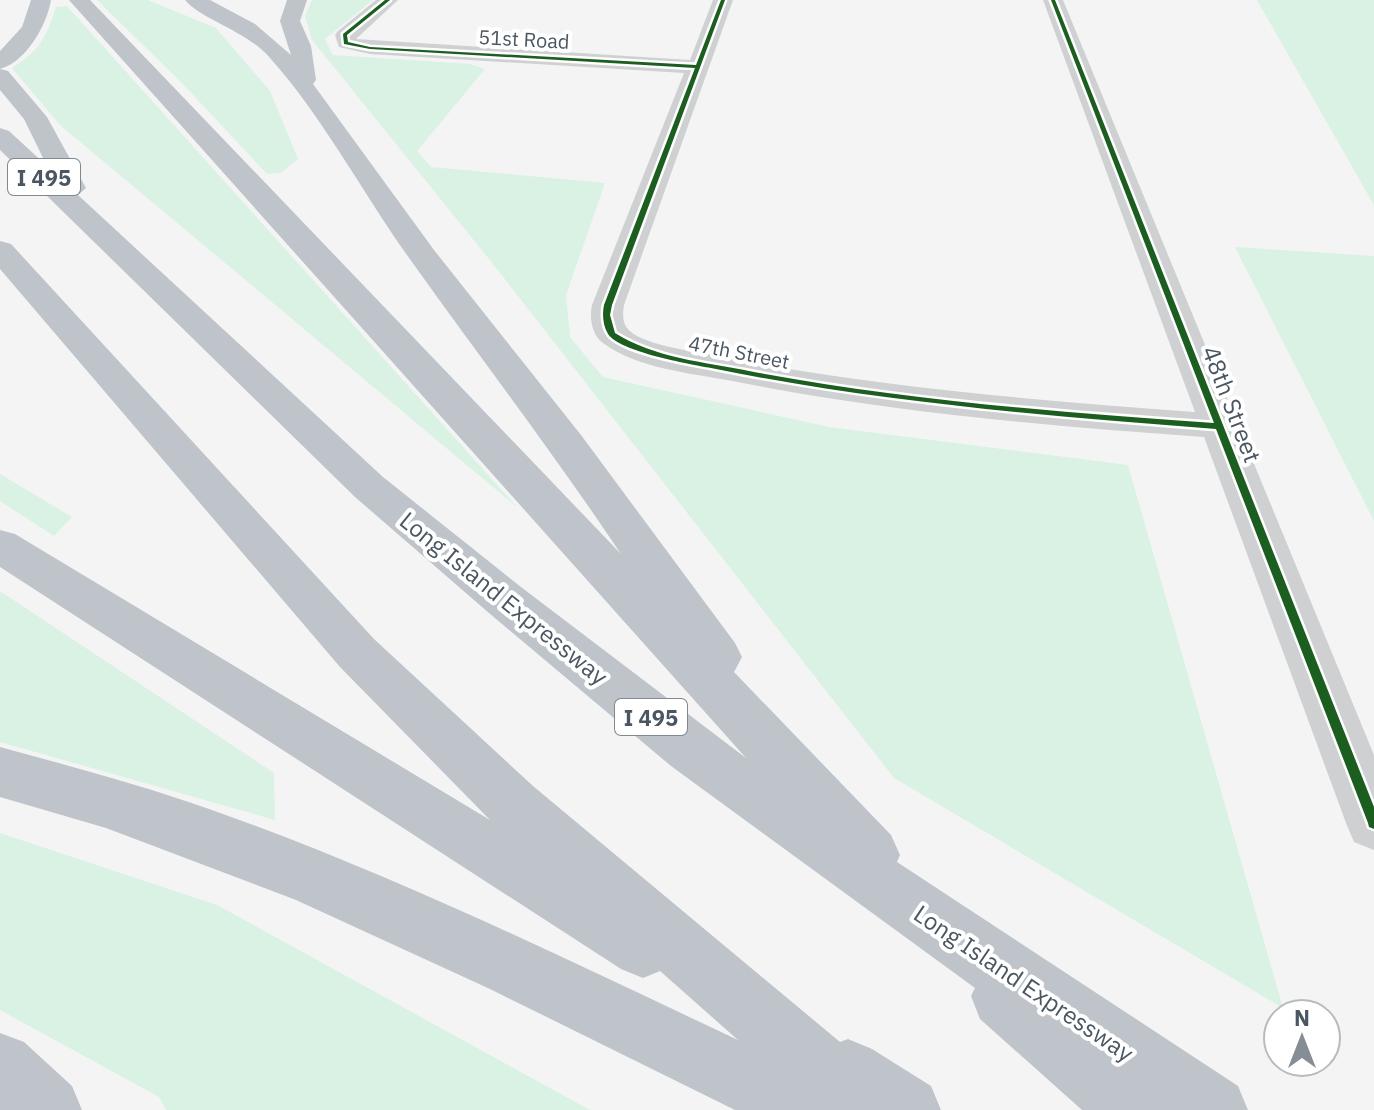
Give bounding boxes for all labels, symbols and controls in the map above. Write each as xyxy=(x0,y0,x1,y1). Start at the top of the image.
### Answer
street label: 51st Road xyxy=(478,23,570,55)
road number: I 495 xyxy=(8,159,80,195)
street label: 47th Street xyxy=(686,329,792,375)
street label: 48th Street xyxy=(1195,341,1269,467)
street label: Long Island Expressway xyxy=(393,504,615,692)
road number: I 495 xyxy=(615,699,687,735)
street label: Long Island Expressway xyxy=(908,897,1140,1069)
north arrow xyxy=(1262,998,1342,1078)
text: N xyxy=(1294,1003,1310,1032)

